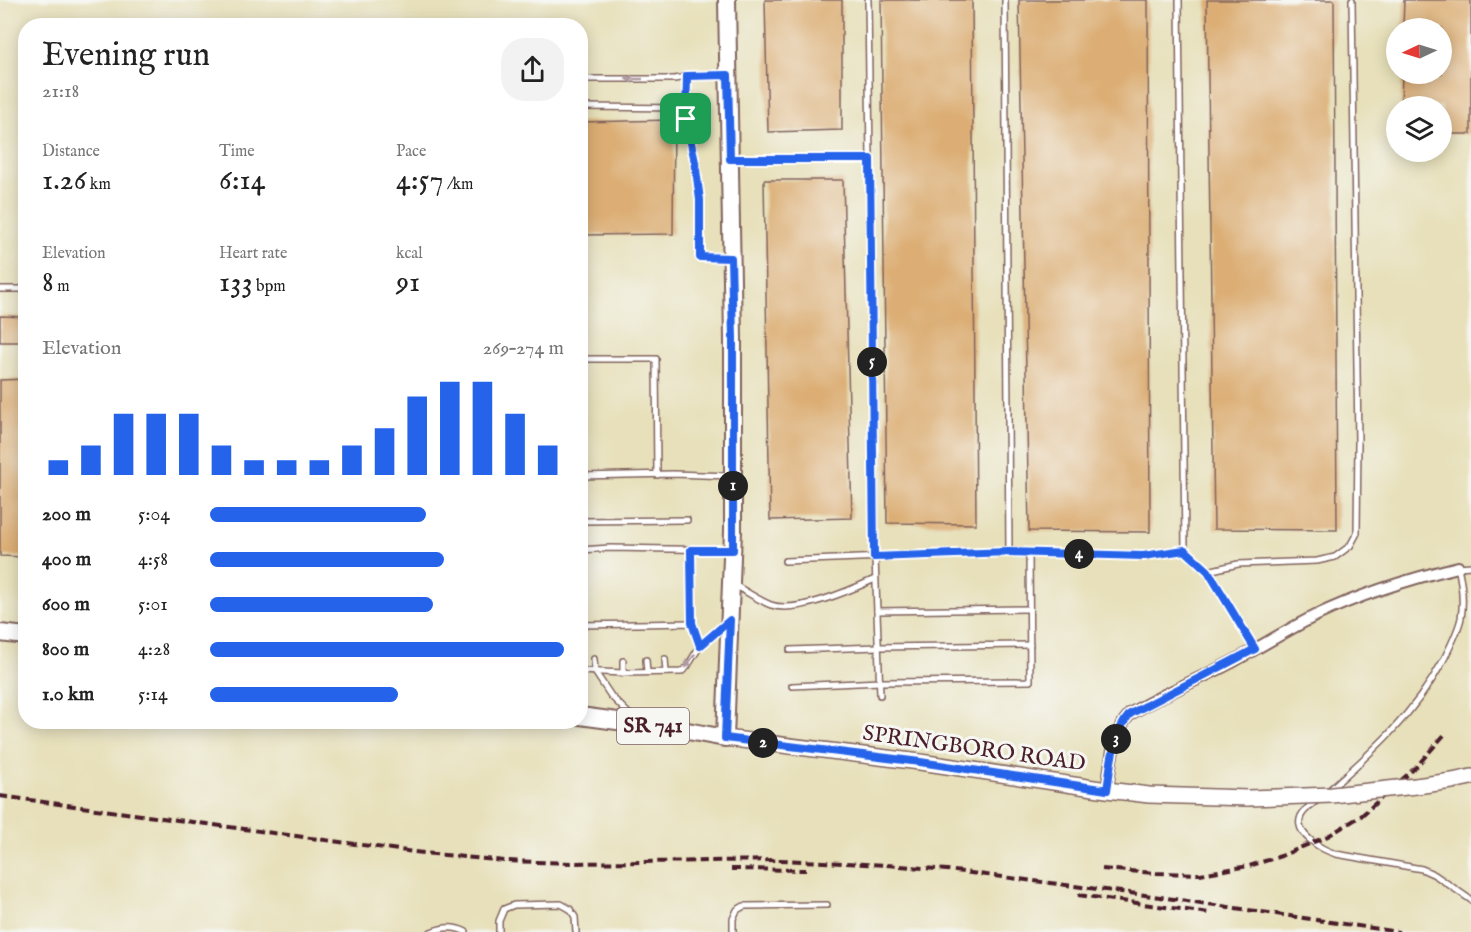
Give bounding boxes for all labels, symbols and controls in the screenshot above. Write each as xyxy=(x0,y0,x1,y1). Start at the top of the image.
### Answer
north arrow xyxy=(1386,18,1452,84)
map controls xyxy=(1386,18,1452,162)
text: Evening run xyxy=(42,35,210,77)
button: share xyxy=(501,38,564,101)
one-way arrow xyxy=(624,74,643,84)
text: 21:18 xyxy=(42,79,79,104)
pin xyxy=(660,93,711,144)
button: layers xyxy=(1386,96,1452,162)
icon: arrive xyxy=(669,102,702,135)
text: Distance xyxy=(42,142,100,162)
text: Time xyxy=(219,142,255,162)
text: Pace xyxy=(396,142,426,162)
text: 1.26 xyxy=(42,162,86,200)
text: 6:14 xyxy=(219,162,265,200)
text: 4:57 xyxy=(396,162,444,200)
text: km xyxy=(86,175,111,195)
text: /km xyxy=(444,175,473,195)
text: Elevation xyxy=(42,244,105,264)
text: Heart rate xyxy=(219,244,287,264)
text: kcal xyxy=(396,244,423,264)
text: 8 xyxy=(42,264,54,302)
text: 133 xyxy=(219,264,253,302)
text: 91 xyxy=(396,264,420,302)
text: m xyxy=(54,277,70,297)
text: bpm xyxy=(253,277,286,297)
text: Elevation xyxy=(42,336,121,361)
text: 269–274 m xyxy=(483,336,564,361)
pin: 5 xyxy=(857,347,887,377)
text: 5 xyxy=(869,352,875,372)
pin: 1 xyxy=(718,471,748,501)
text: 1 xyxy=(730,476,736,496)
text: 200 m xyxy=(42,502,91,527)
text: 5:04 xyxy=(138,502,170,527)
pin: 4 xyxy=(1064,539,1094,569)
text: 4 xyxy=(1075,544,1083,564)
text: 400 m xyxy=(42,547,91,572)
text: 4:58 xyxy=(138,547,168,572)
text: 600 m xyxy=(42,592,90,617)
text: 5:01 xyxy=(138,592,168,617)
text: 800 m xyxy=(42,637,89,662)
text: 4:28 xyxy=(138,637,170,662)
one-way arrow xyxy=(684,653,696,669)
text: 1.0 km xyxy=(42,682,94,707)
text: 5:14 xyxy=(138,682,168,707)
road number: SR 741 xyxy=(617,708,689,744)
street label: SPRINGBORO ROAD xyxy=(861,720,1087,778)
pin: 3 xyxy=(1101,724,1131,754)
pin: 2 xyxy=(748,728,778,758)
text: 3 xyxy=(1113,729,1119,749)
text: 2 xyxy=(759,733,767,753)

